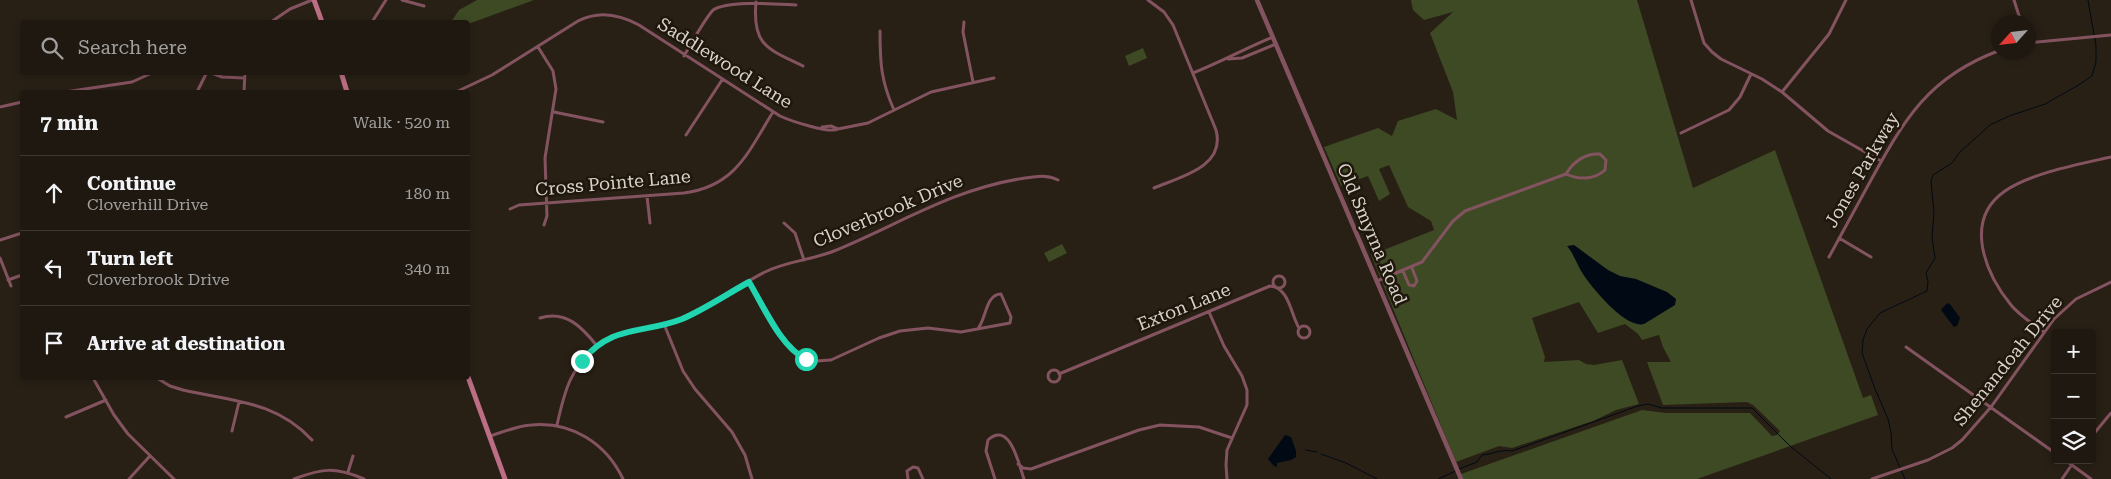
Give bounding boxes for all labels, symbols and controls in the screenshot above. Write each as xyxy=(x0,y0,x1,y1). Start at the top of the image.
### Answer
street label: Saddlewood Lane xyxy=(654,13,796,112)
north arrow xyxy=(1991,15,2036,60)
search box xyxy=(20,20,470,75)
icon: search xyxy=(38,34,66,62)
text: Search here xyxy=(78,36,187,59)
street label: Jones Parkway xyxy=(1820,108,1903,231)
text: 7 min xyxy=(40,111,98,135)
text: Walk · 520 m xyxy=(353,113,450,132)
street label: Old Smyrna Road xyxy=(1333,160,1412,308)
street label: Cross Pointe Lane xyxy=(534,165,692,200)
street label: Cloverbrook Drive xyxy=(810,169,966,252)
text: Continue xyxy=(87,172,176,195)
icon: ahead xyxy=(40,179,68,207)
text: 180 m xyxy=(404,184,450,203)
text: Cloverhill Drive xyxy=(87,195,208,214)
text: Turn left xyxy=(87,247,173,270)
icon: left xyxy=(40,254,68,282)
text: 340 m xyxy=(404,259,450,278)
text: Cloverbrook Drive xyxy=(87,270,230,289)
street label: Exton Lane xyxy=(1134,278,1234,335)
street label: Shenandoah Drive xyxy=(1949,291,2067,430)
icon: arrive xyxy=(40,329,68,357)
map controls xyxy=(2051,329,2096,464)
button: + xyxy=(2051,329,2096,374)
text: Arrive at destination xyxy=(87,332,285,355)
route start xyxy=(795,348,818,371)
route end xyxy=(571,350,594,373)
button: − xyxy=(2051,374,2096,419)
button: layers xyxy=(2051,419,2096,464)

